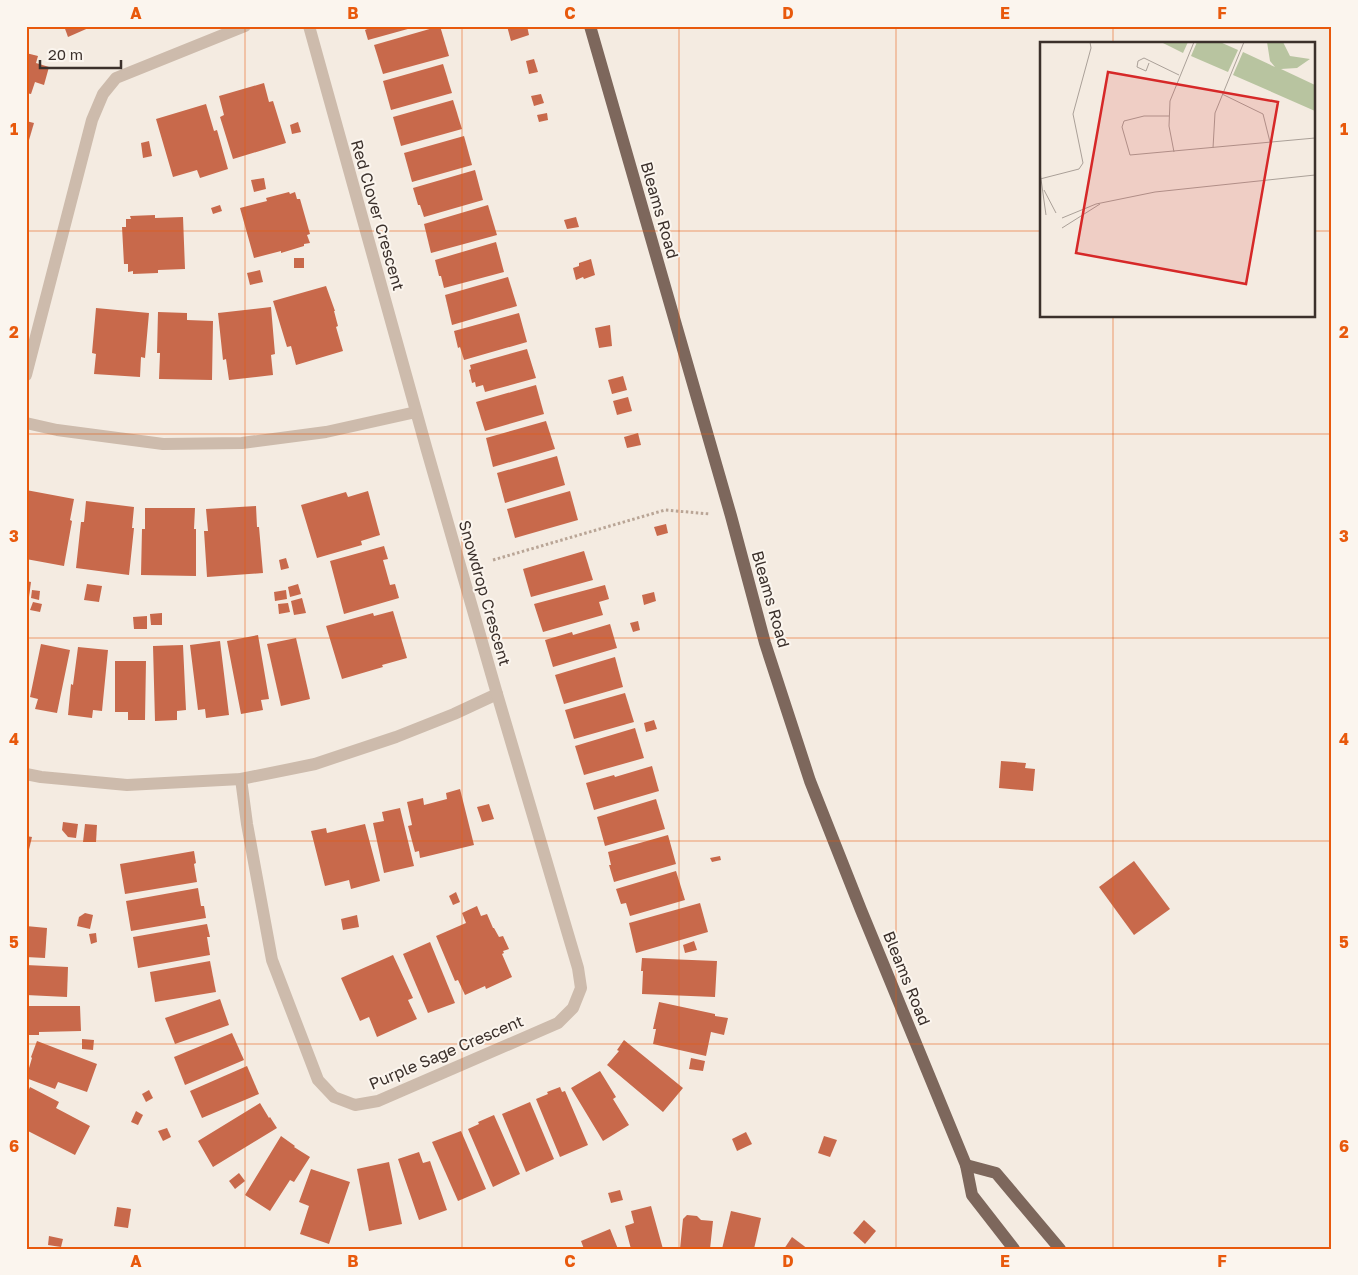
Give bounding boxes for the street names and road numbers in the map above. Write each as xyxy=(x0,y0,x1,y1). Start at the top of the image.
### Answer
street label: Red Clover Crescent xyxy=(347,137,409,293)
street label: Bleams Road xyxy=(637,159,683,261)
street label: Snowdrop Crescent xyxy=(455,518,515,668)
street label: Bleams Road xyxy=(748,548,794,650)
street label: Bleams Road xyxy=(879,928,935,1028)
street label: Purple Sage Crescent xyxy=(366,1010,526,1094)

